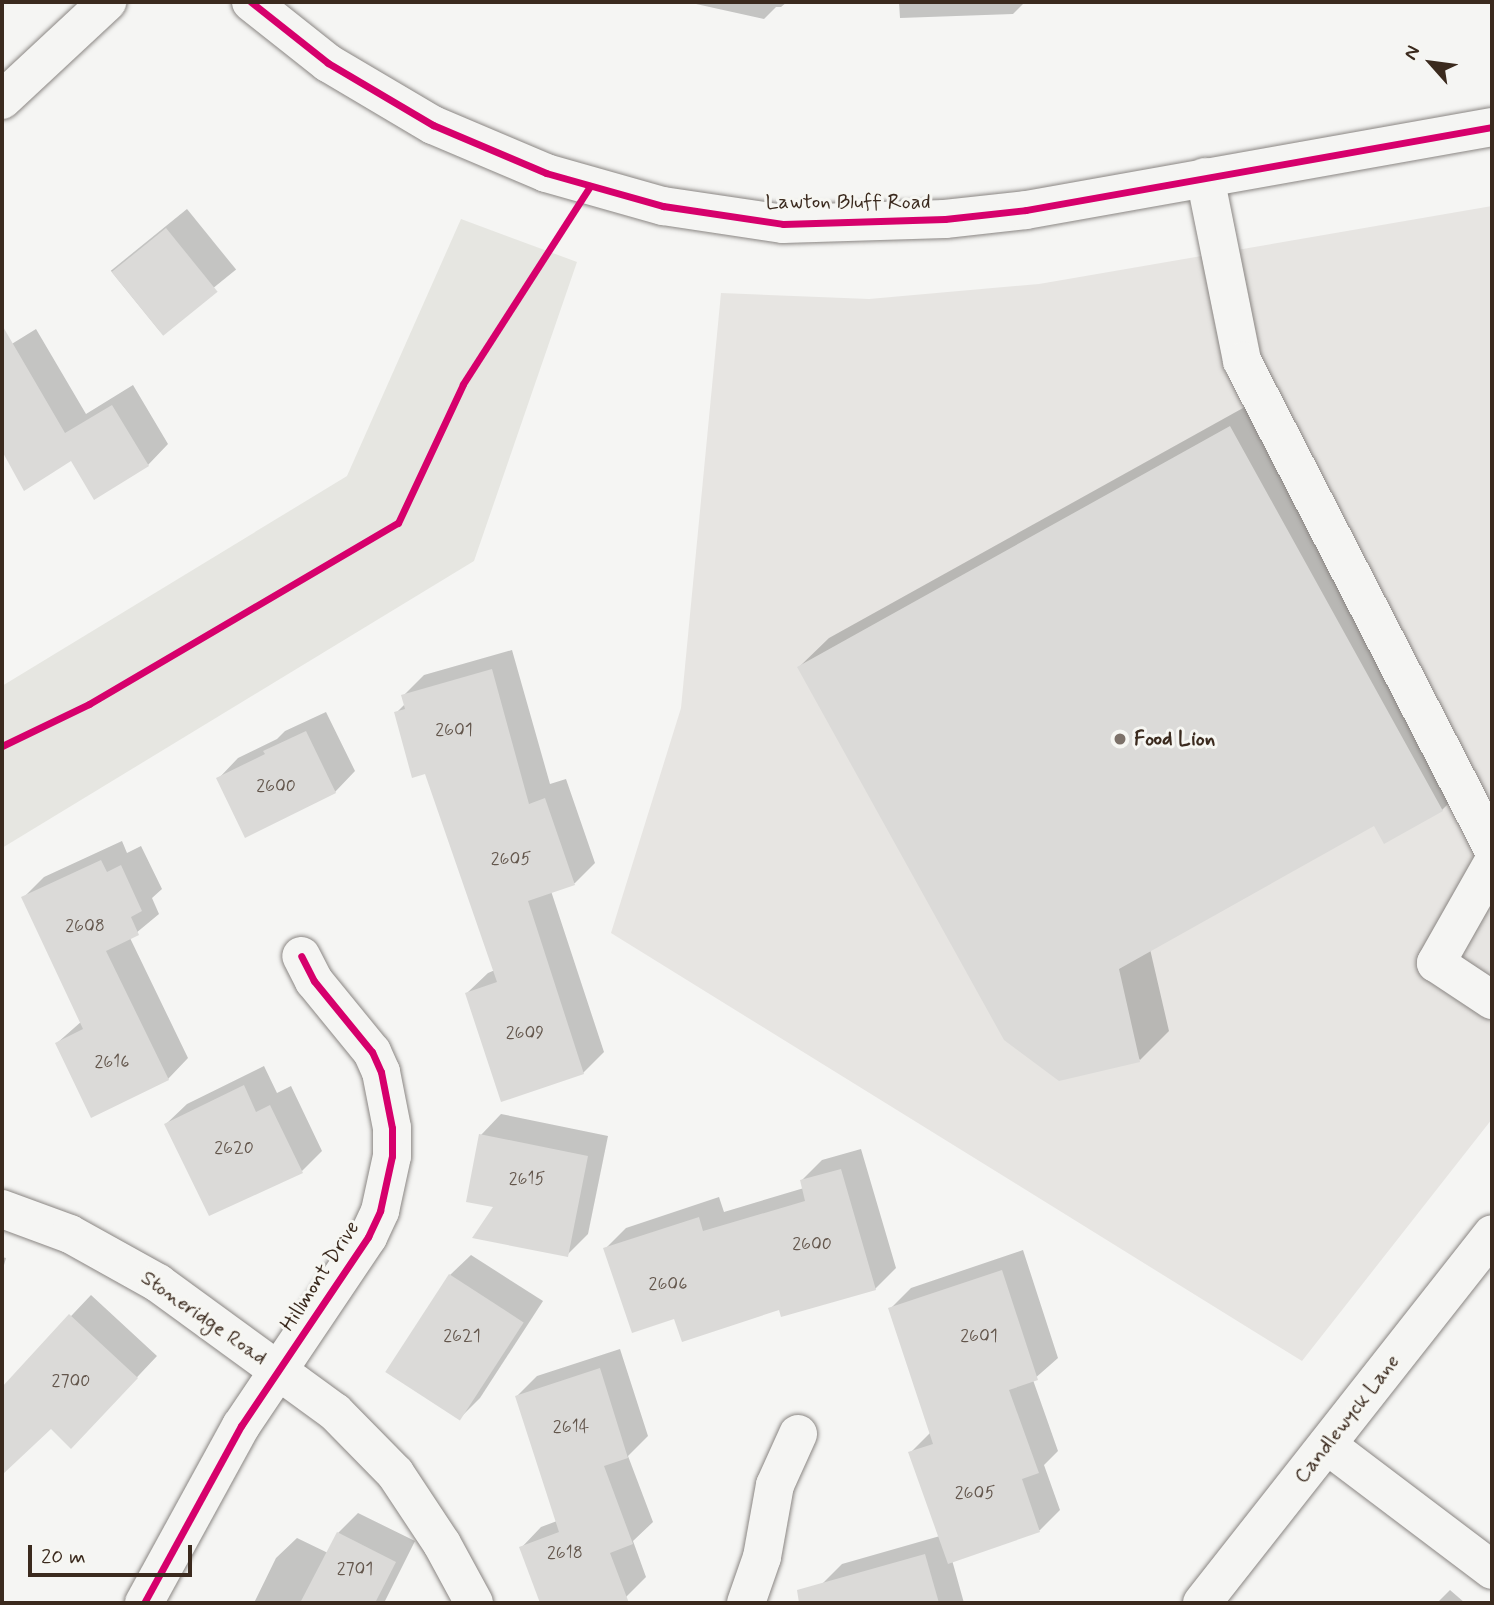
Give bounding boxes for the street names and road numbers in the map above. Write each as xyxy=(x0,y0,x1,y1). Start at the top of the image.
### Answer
street label: Lawton Bluff Road xyxy=(766,189,930,215)
street label: Hillmont Drive xyxy=(275,1216,365,1336)
street label: Stoneridge Road xyxy=(137,1266,271,1370)
street label: Candlewyck Lane xyxy=(1288,1349,1406,1489)

